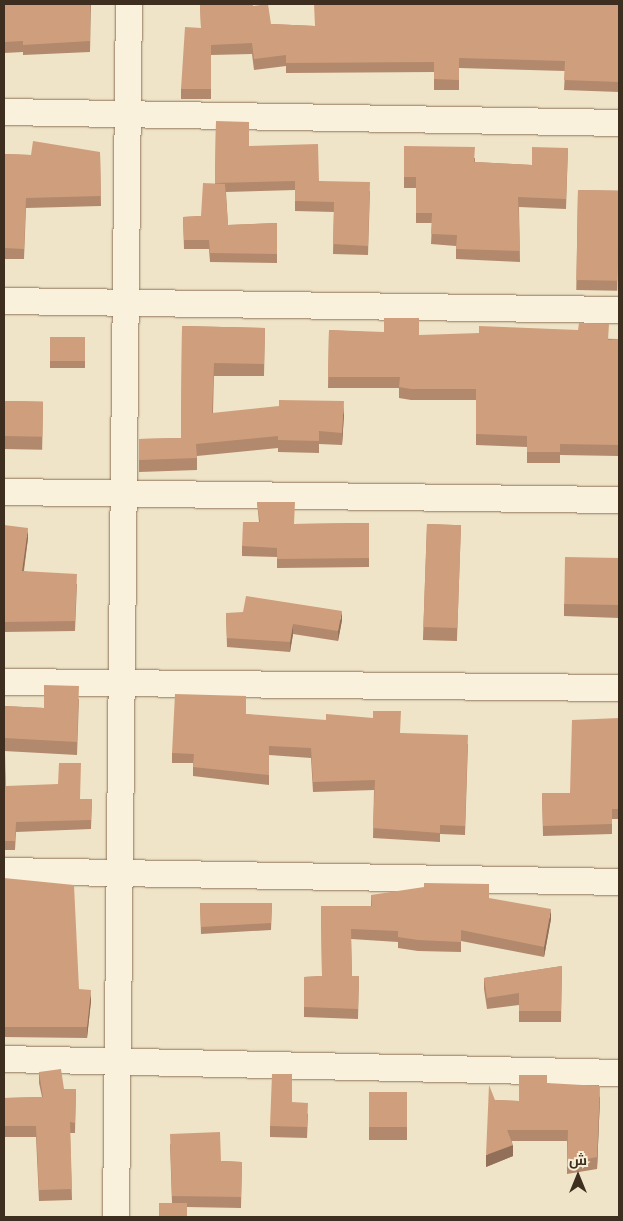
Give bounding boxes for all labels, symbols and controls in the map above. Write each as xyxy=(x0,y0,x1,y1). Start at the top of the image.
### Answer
north arrow xyxy=(553,1151,603,1201)
text: ش xyxy=(569,1153,587,1168)

